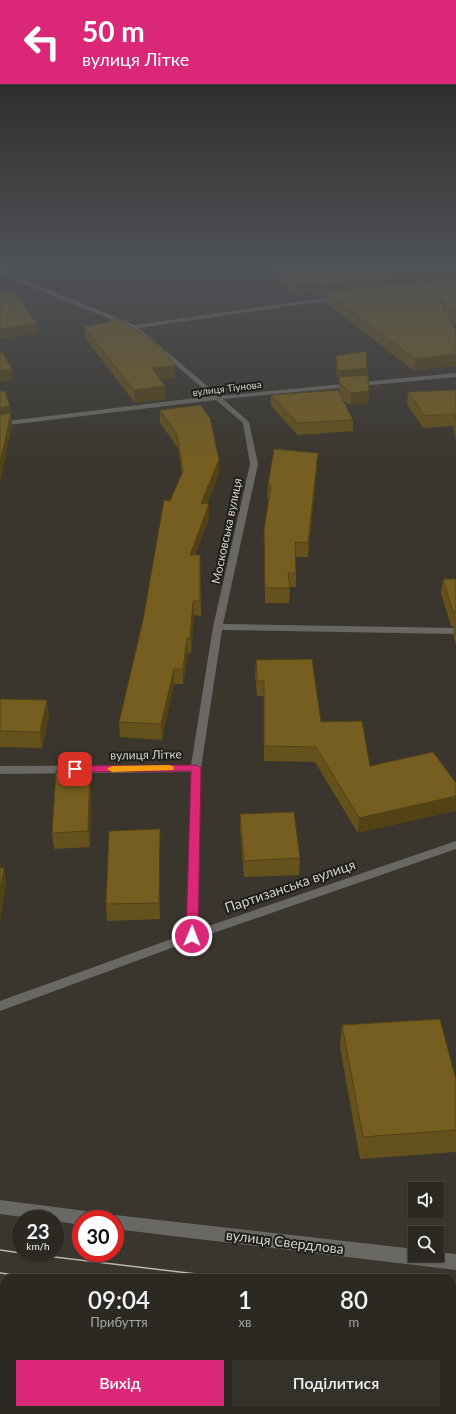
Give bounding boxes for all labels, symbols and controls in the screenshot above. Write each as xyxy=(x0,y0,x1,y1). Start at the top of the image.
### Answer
text: 50 m xyxy=(82,14,145,48)
icon: left xyxy=(16,16,68,68)
text: вулиця Літке xyxy=(82,48,189,70)
street label: вулиця Тіунова xyxy=(192,378,262,398)
street label: Московська вулиця xyxy=(208,477,245,585)
street label: вулиця Літке xyxy=(110,746,182,763)
pin xyxy=(58,752,92,786)
icon: arrive xyxy=(64,758,86,780)
street label: Партизанська вулиця xyxy=(222,855,357,916)
position arrow xyxy=(171,915,213,957)
map controls xyxy=(408,1182,444,1262)
button: sound xyxy=(408,1182,444,1218)
speed limit sign: 30 xyxy=(72,1210,124,1262)
text: 23 xyxy=(26,1219,50,1243)
street label: вулиця Свердлова xyxy=(225,1226,345,1257)
button: search xyxy=(408,1226,444,1262)
text: km/h xyxy=(26,1240,50,1252)
text: 09:04 xyxy=(88,1285,150,1314)
text: 1 xyxy=(238,1285,252,1314)
text: 80 xyxy=(340,1285,368,1314)
text: Прибуття xyxy=(90,1314,148,1330)
text: хв xyxy=(238,1314,251,1330)
text: m xyxy=(349,1314,359,1330)
button: Вихід xyxy=(16,1360,224,1406)
button: Поділитися xyxy=(232,1360,440,1406)

